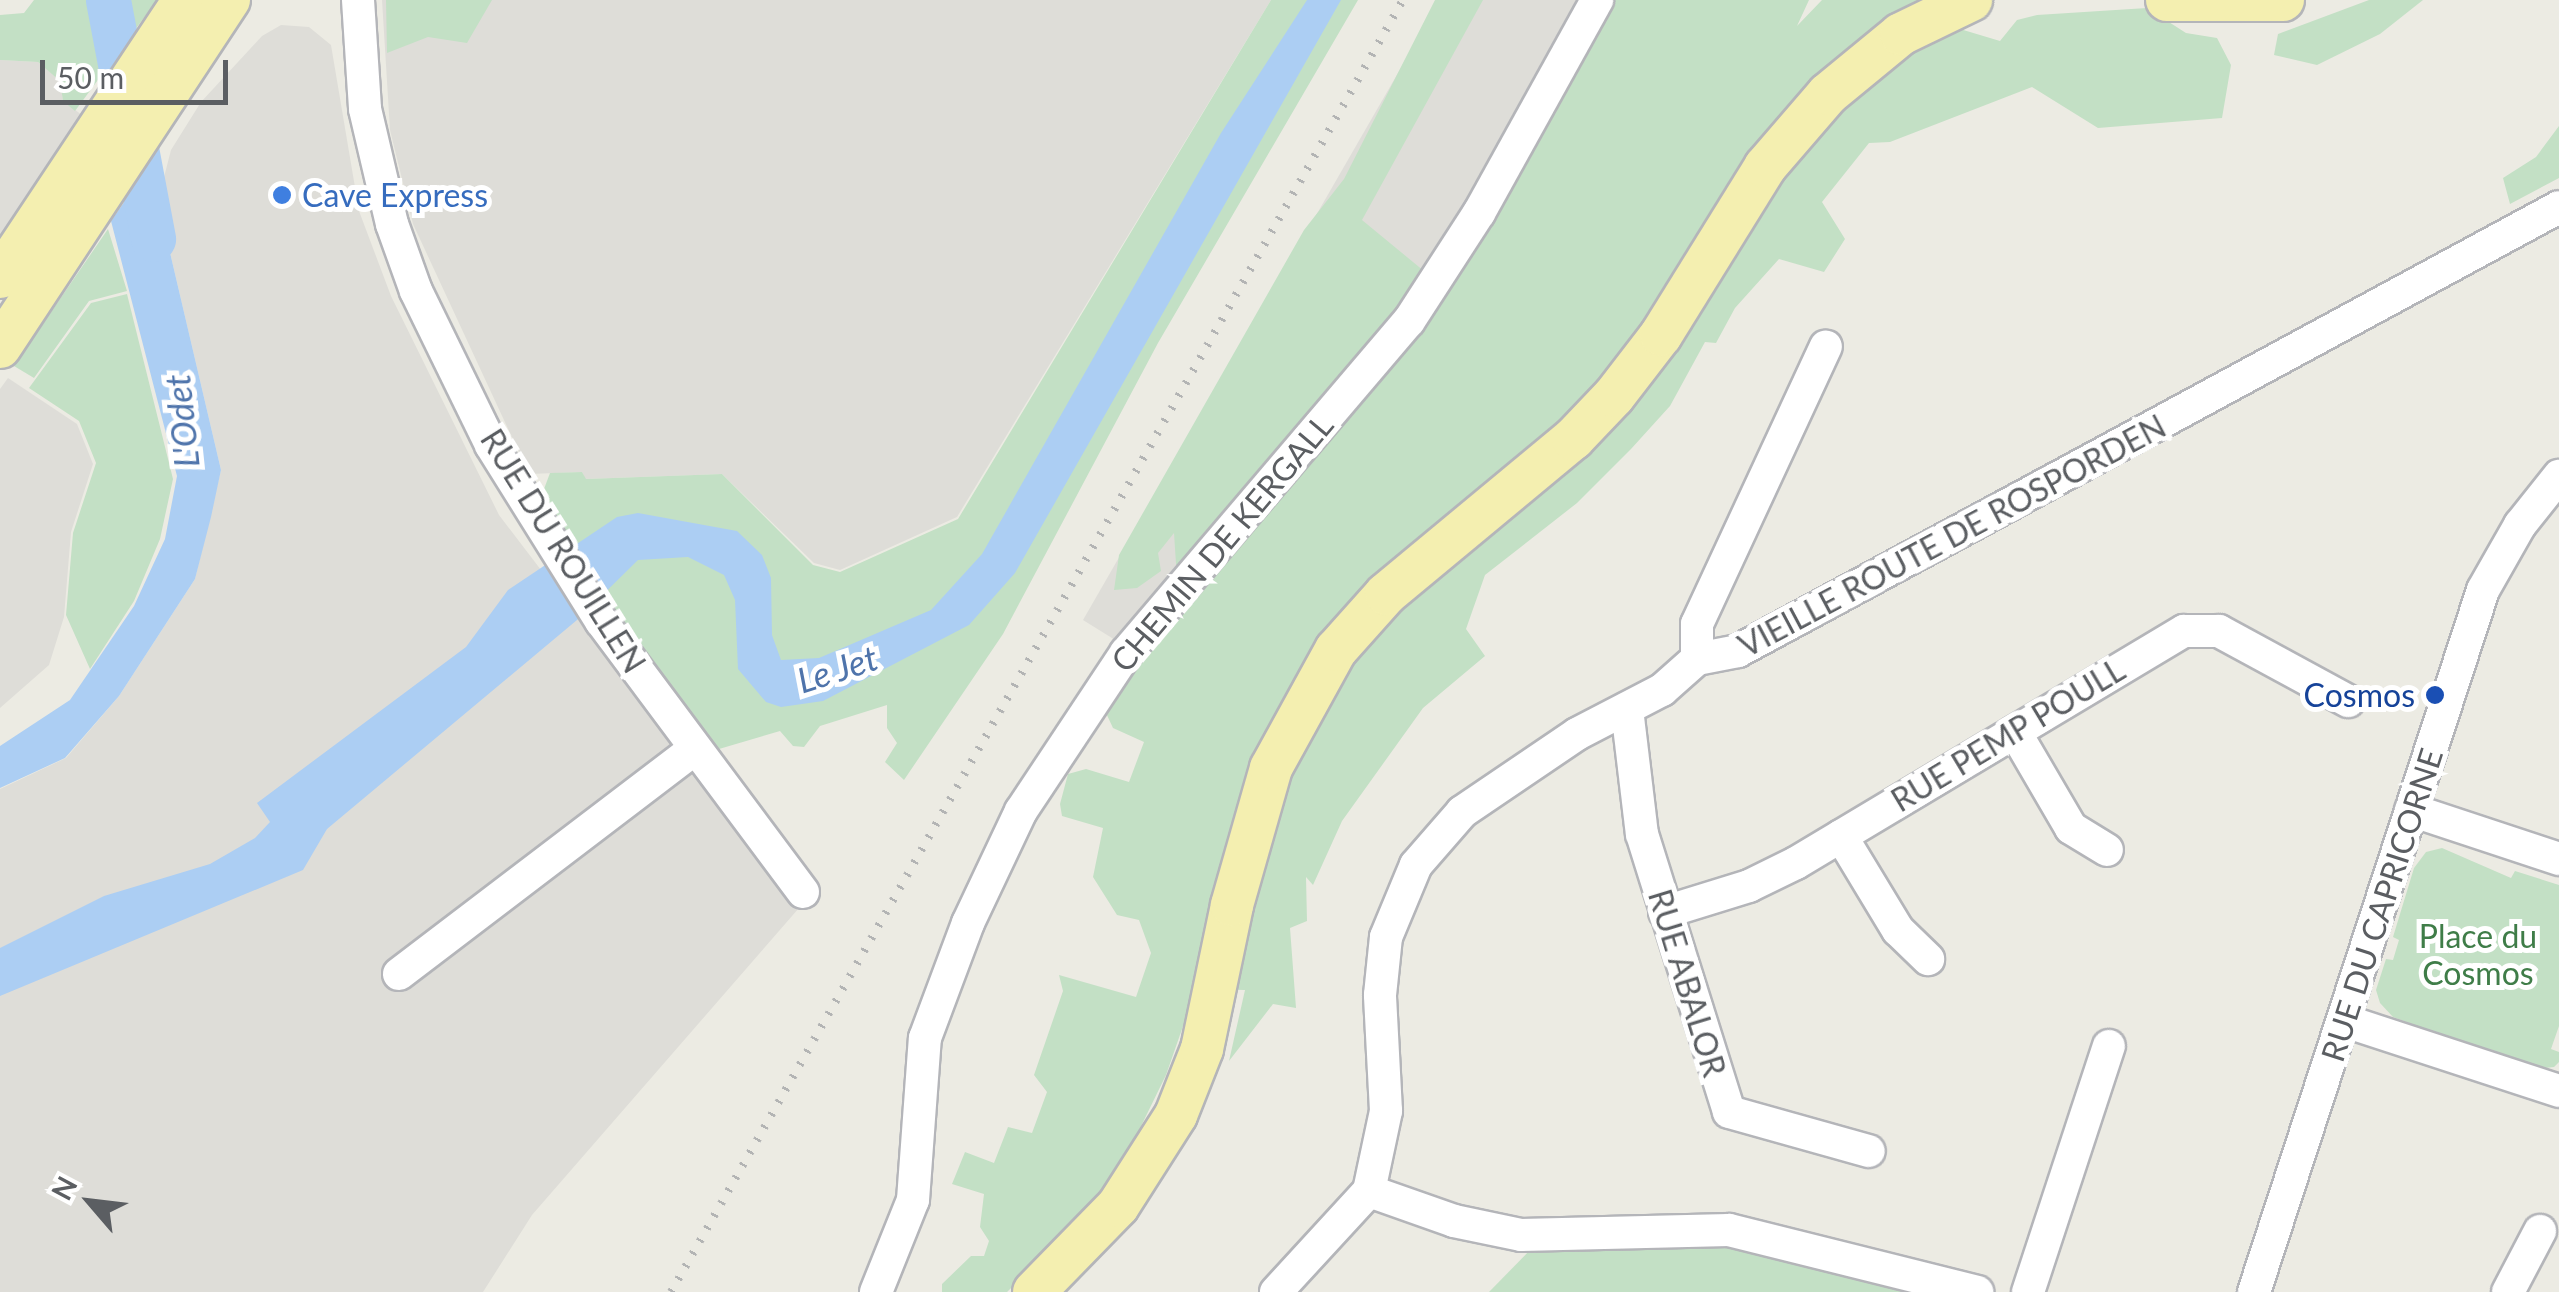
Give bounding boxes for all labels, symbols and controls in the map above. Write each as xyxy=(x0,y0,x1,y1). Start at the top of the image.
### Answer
scale bar xyxy=(45,40,232,102)
text: 50 m xyxy=(57,59,124,95)
place label: Cave Express xyxy=(302,176,488,214)
marker: Cave Express xyxy=(271,184,293,206)
water label: L'Odet xyxy=(155,372,207,470)
street label: CHEMIN DE KERGALL xyxy=(1103,407,1341,679)
street label: VIEILLE ROUTE DE ROSPORDEN xyxy=(1732,407,2172,665)
street label: RUE DU ROUILLEN xyxy=(473,422,653,680)
water label: Le Jet xyxy=(791,635,883,701)
street label: RUE PEMP POULL xyxy=(1884,650,2132,820)
place label: Cosmos xyxy=(2304,676,2415,714)
marker: Cosmos xyxy=(2424,684,2446,706)
street label: RUE DU CAPRICORNE xyxy=(2313,744,2451,1066)
street label: RUE ABALOR xyxy=(1640,884,1734,1082)
park label: Place du Cosmos xyxy=(2419,918,2537,993)
north arrow xyxy=(40,1152,140,1252)
text: N xyxy=(43,1170,84,1205)

